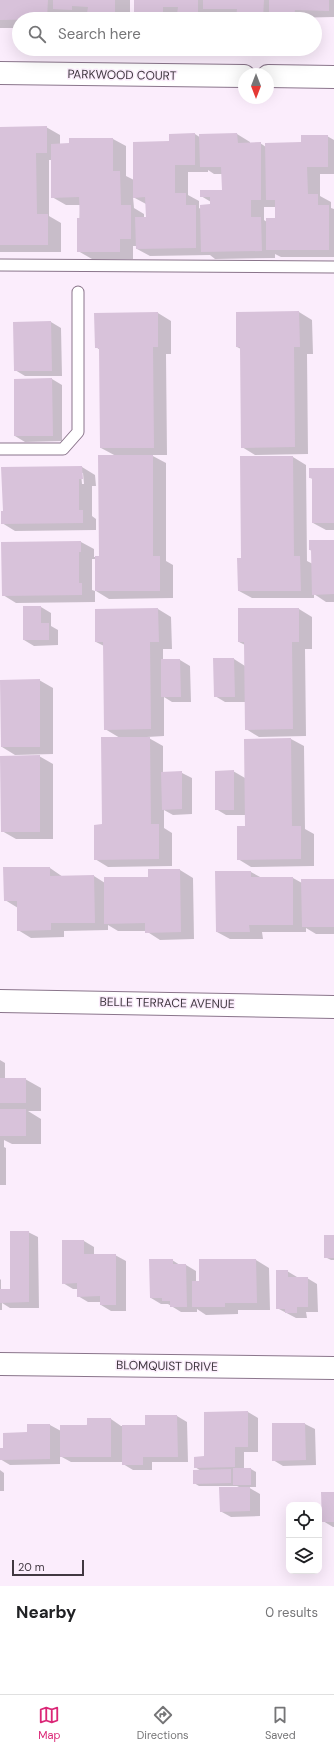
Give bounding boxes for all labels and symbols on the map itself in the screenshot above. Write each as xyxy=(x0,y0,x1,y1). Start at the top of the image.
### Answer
street label: PARKWOOD COURT xyxy=(67,66,177,84)
north arrow xyxy=(238,68,274,104)
street label: BELLE TERRACE AVENUE xyxy=(99,994,235,1012)
street label: BLOMQUIST DRIVE xyxy=(116,1357,218,1375)
scale bar xyxy=(12,1558,84,1577)

